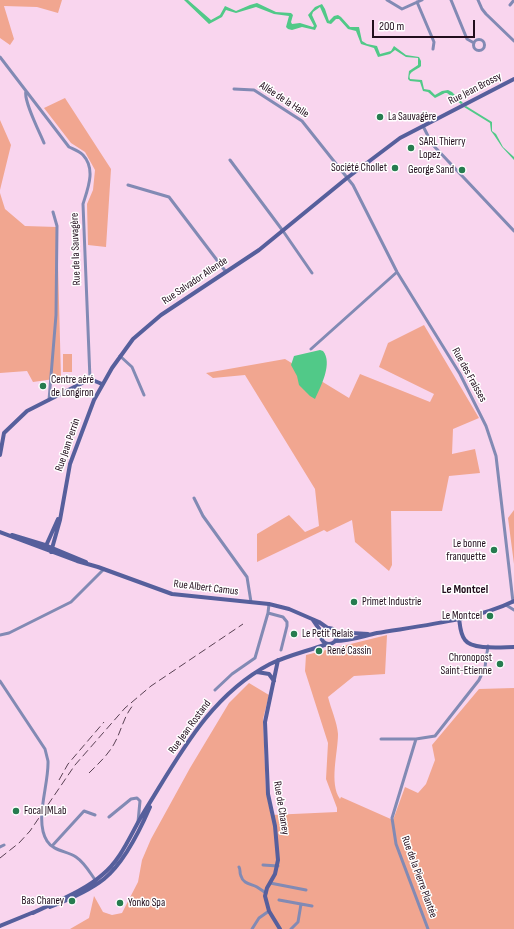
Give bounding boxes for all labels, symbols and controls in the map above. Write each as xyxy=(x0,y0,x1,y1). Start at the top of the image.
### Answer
scale bar xyxy=(374,12,477,38)
text: 200 m xyxy=(379,19,404,34)
street label: Rue Jean Brossy xyxy=(446,70,504,108)
street label: Allée de la Halle xyxy=(257,79,311,121)
place label: La Sauvagère xyxy=(388,110,436,124)
marker: La Sauvagère xyxy=(375,112,385,122)
place label: SARL Thierry Lopez xyxy=(419,135,466,161)
marker: SARL Thierry Lopez xyxy=(406,143,416,153)
place label: Société Chollet xyxy=(331,161,387,175)
marker: Société Chollet xyxy=(390,163,400,173)
place label: George Sand xyxy=(408,163,454,177)
marker: George Sand xyxy=(457,165,467,175)
street label: Rue de la Sauvagère xyxy=(68,212,84,286)
street label: Rue Salvador Allende xyxy=(160,254,230,308)
street label: Rue des Fraisses xyxy=(449,346,489,404)
place label: Centre aéré de Longiron xyxy=(51,373,94,399)
marker: Centre aéré de Longiron xyxy=(38,381,48,391)
street label: Rue Jean Perrin xyxy=(53,417,83,473)
place label: Le bonne franquette xyxy=(446,537,486,563)
marker: Le bonne franquette xyxy=(489,545,499,555)
street label: Rue Albert Camus xyxy=(173,577,239,599)
district label: Le Montcel xyxy=(442,583,488,597)
place label: Primet Industrie xyxy=(362,595,421,609)
marker: Primet Industrie xyxy=(349,597,359,607)
place label: Le Montcel xyxy=(442,609,482,623)
marker: Le Montcel xyxy=(485,611,495,621)
place label: Le Petit Relais xyxy=(302,627,353,641)
marker: Le Petit Relais xyxy=(289,629,299,639)
place label: René Cassin xyxy=(327,644,371,658)
marker: René Cassin xyxy=(314,646,324,656)
place label: Chronopost Saint-Etienne xyxy=(441,651,492,677)
marker: Chronopost Saint-Etienne xyxy=(495,659,505,669)
street label: Rue Jean Rostand xyxy=(166,697,214,757)
street label: Rue de Chaney xyxy=(270,780,292,836)
place label: Focal JMLab xyxy=(24,804,67,818)
marker: Focal JMLab xyxy=(11,806,21,816)
street label: Rue de la Pierre Plantée xyxy=(398,834,440,920)
place label: Bas Chaney xyxy=(22,894,64,908)
marker: Bas Chaney xyxy=(67,896,77,906)
place label: Yonko Spa xyxy=(128,896,165,910)
marker: Yonko Spa xyxy=(115,898,125,908)

